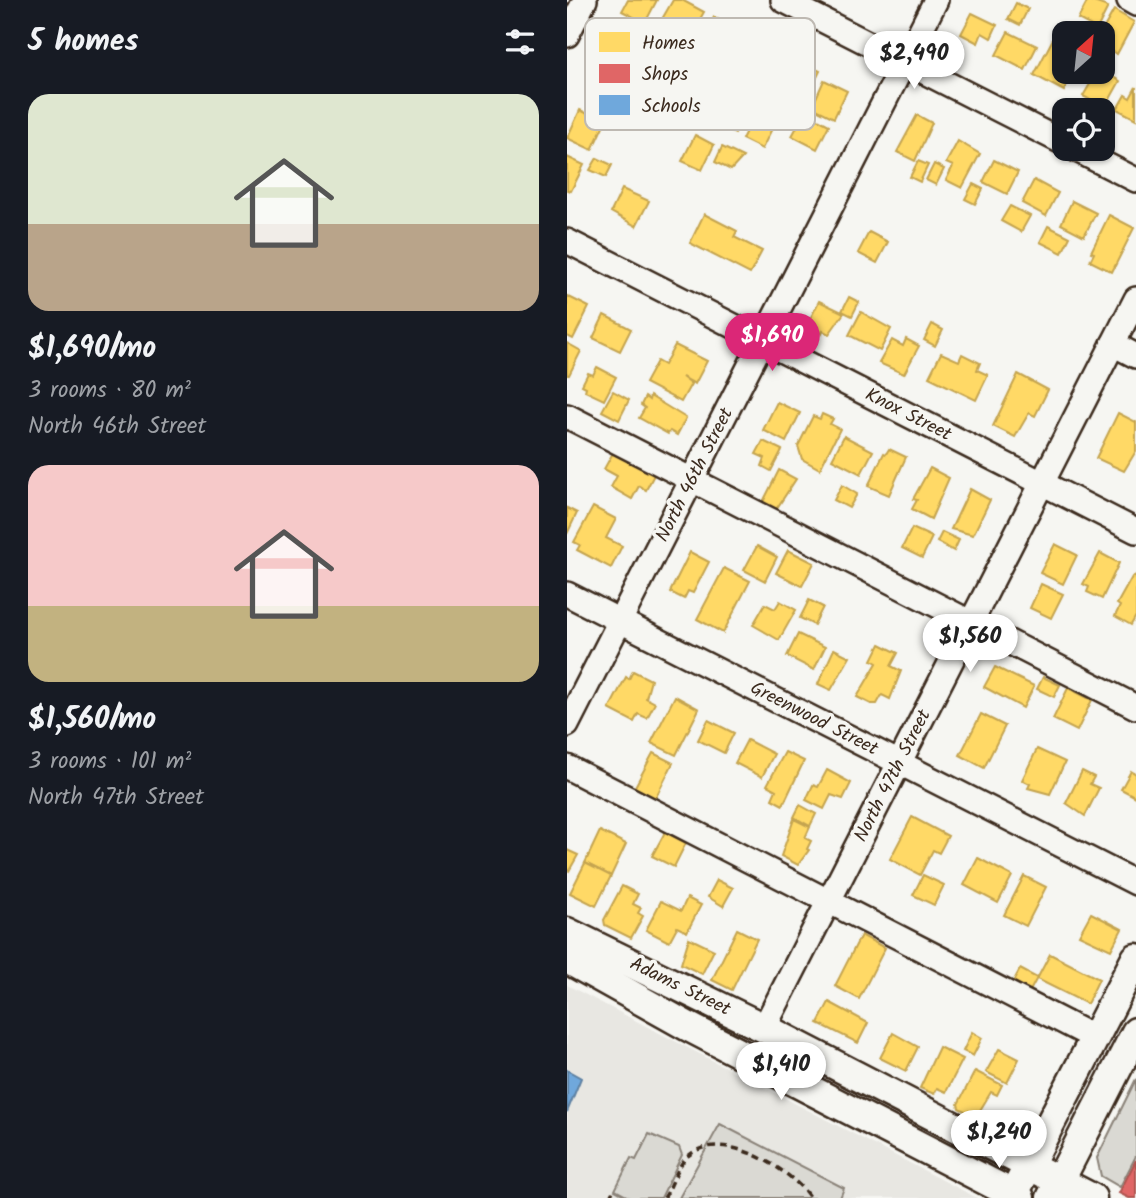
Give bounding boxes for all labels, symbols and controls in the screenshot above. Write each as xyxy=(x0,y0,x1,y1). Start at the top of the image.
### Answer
text: 5 homes xyxy=(28,18,139,66)
legend xyxy=(585,18,815,130)
north arrow xyxy=(1052,21,1115,84)
map controls xyxy=(1052,21,1115,161)
icon: filters xyxy=(501,23,539,61)
text: Homes xyxy=(642,29,695,59)
pin: $2,490 xyxy=(857,32,971,91)
text: $2,490 xyxy=(879,36,949,72)
text: Shops xyxy=(642,60,688,90)
text: Schools xyxy=(642,92,701,122)
button: locate xyxy=(1052,98,1115,161)
icon: home xyxy=(221,140,347,266)
pin: $1,690 xyxy=(715,314,829,373)
text: $1,690 xyxy=(741,318,803,354)
text: $1,690/mo xyxy=(28,325,156,373)
text: 3 rooms · 80 m² xyxy=(28,373,191,409)
street label: Knox Street xyxy=(859,380,957,450)
street label: North 46th Street xyxy=(648,402,742,547)
text: North 46th Street xyxy=(28,409,206,445)
icon: home xyxy=(221,511,347,637)
pin: $1,560 xyxy=(913,614,1027,674)
text: $1,560 xyxy=(939,619,1001,655)
street label: Greenwood Street xyxy=(745,674,884,765)
text: $1,560/mo xyxy=(28,696,156,744)
street label: North 47th Street xyxy=(847,704,940,848)
text: 3 rooms · 101 m² xyxy=(28,744,191,780)
text: North 47th Street xyxy=(28,780,204,816)
street label: Adams Street xyxy=(624,950,736,1025)
pin: $1,410 xyxy=(724,1042,838,1102)
text: $1,410 xyxy=(752,1047,810,1083)
pin: $1,240 xyxy=(942,1110,1056,1170)
text: $1,240 xyxy=(967,1115,1031,1151)

